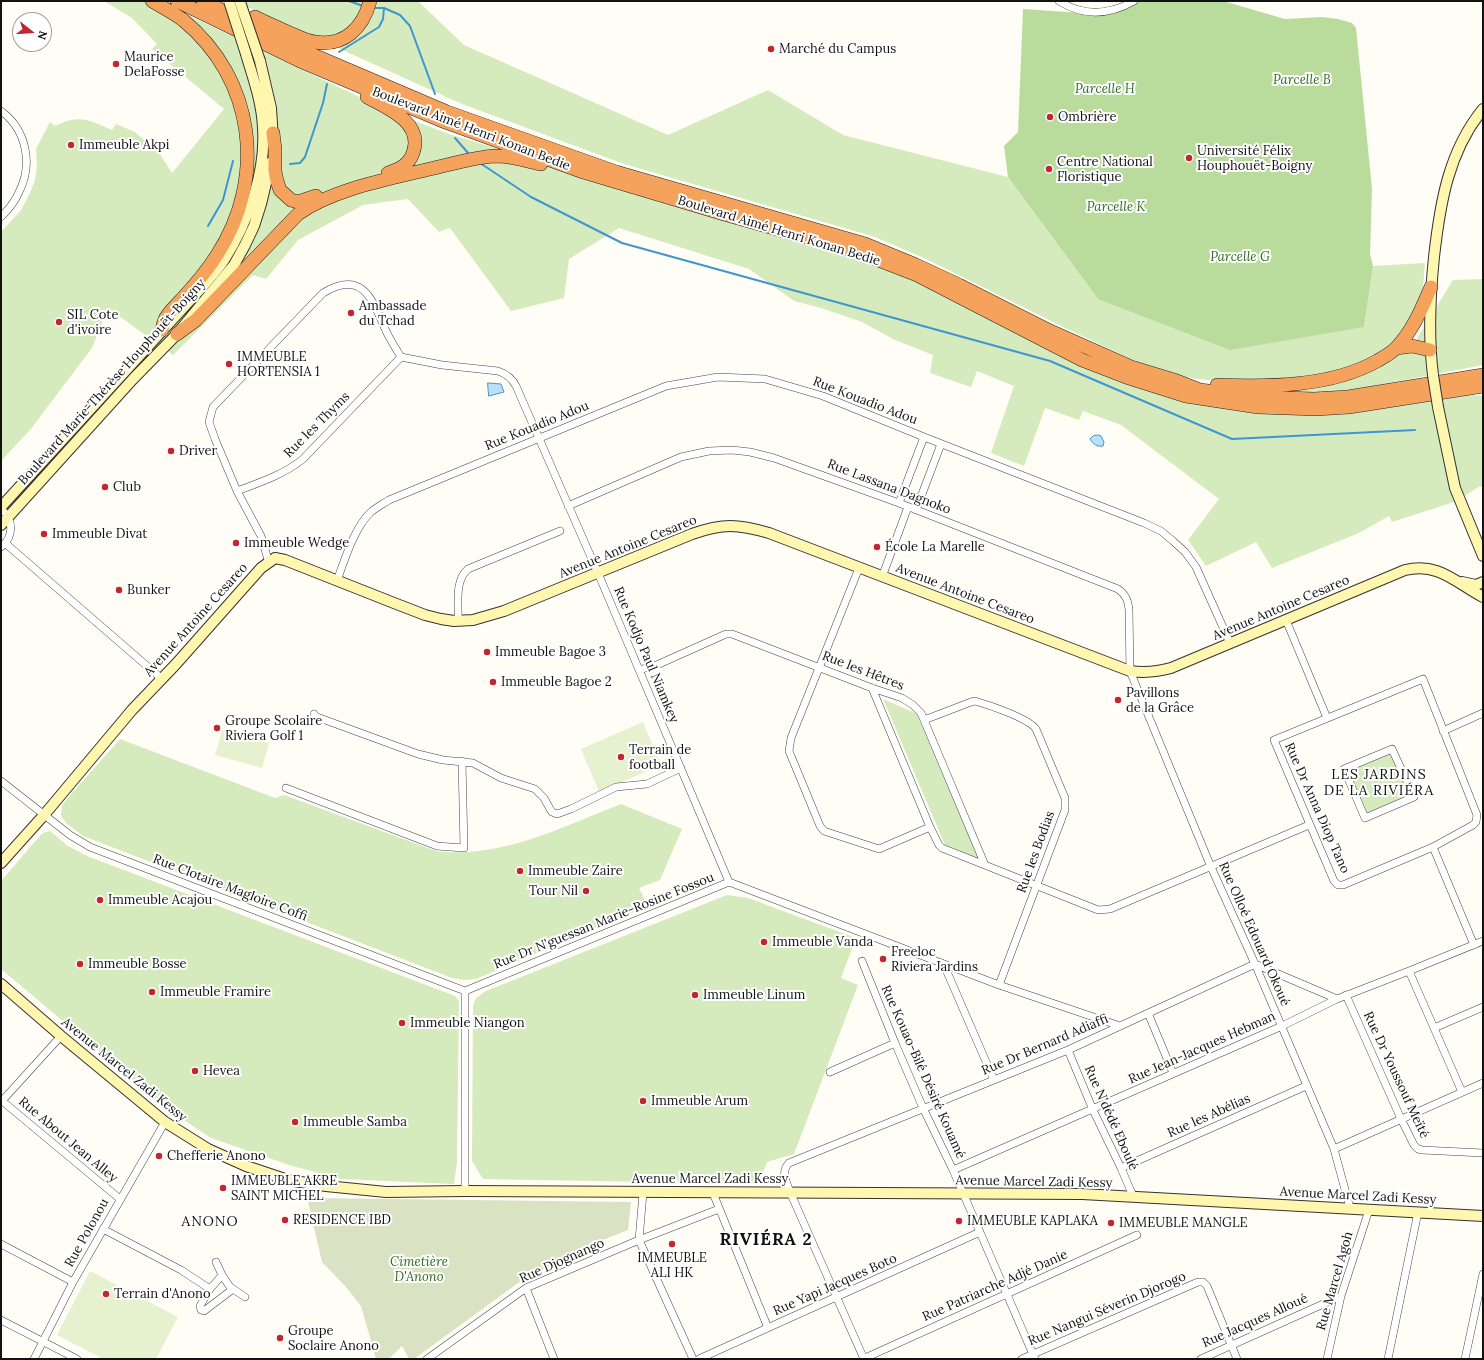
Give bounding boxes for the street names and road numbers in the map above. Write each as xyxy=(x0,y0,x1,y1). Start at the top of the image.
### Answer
street label: Boulevard Aimé Henri Konan Bedie xyxy=(370,84,572,174)
street label: Boulevard Aimé Henri Konan Bedie xyxy=(676,193,882,269)
street label: Boulevard Marie-Thérèse Houphouët-Boigny xyxy=(15,276,209,488)
street label: Rue Kouadio Adou xyxy=(810,374,920,428)
street label: Rue les Thyms xyxy=(281,389,353,461)
street label: Rue Kouadio Adou xyxy=(483,398,591,454)
street label: Rue Lassana Dagnoko xyxy=(825,456,953,518)
street label: Avenue Antoine Cesareo xyxy=(557,512,699,582)
street label: Avenue Antoine Cesareo xyxy=(141,560,251,680)
street label: Avenue Antoine Cesareo xyxy=(894,560,1036,628)
street label: Avenue Antoine Cesareo xyxy=(1210,572,1352,644)
street label: Rue Kodjo Paul Niamkey xyxy=(610,584,682,726)
street label: Rue les Hêtres xyxy=(820,648,906,694)
street label: Rue Dr Anna Diop Tano xyxy=(1281,740,1353,876)
street label: Rue les Bodias xyxy=(1014,809,1058,895)
street label: Rue Clotaire Magloire Coffi xyxy=(151,851,309,925)
street label: Rue Olloé Edouard Okoué xyxy=(1215,860,1293,1008)
street label: Rue Dr N'guessan Marie-Rosine Fossou xyxy=(492,869,716,973)
street label: Rue Kouao-Bilé Désiré Kouamé xyxy=(878,983,968,1161)
street label: Rue Jean-Jacques Hebman xyxy=(1126,1008,1278,1088)
street label: Rue Dr Youssouf Meïté xyxy=(1360,1009,1432,1141)
street label: Rue Dr Bernard Adiaffi xyxy=(979,1011,1111,1079)
street label: Avenue Marcel Zadi Kessy xyxy=(58,1015,190,1125)
street label: Rue N'dédé Eboulé xyxy=(1081,1063,1141,1173)
street label: Rue les Abélias xyxy=(1165,1091,1253,1141)
street label: Rue About Jean Alley xyxy=(15,1094,121,1186)
street label: Avenue Marcel Zadi Kessy xyxy=(632,1171,788,1187)
street label: Avenue Marcel Zadi Kessy xyxy=(956,1173,1112,1191)
street label: Avenue Marcel Zadi Kessy xyxy=(1279,1184,1437,1208)
street label: Rue Polonou xyxy=(62,1196,112,1270)
street label: Rue Marcel Agoh xyxy=(1313,1230,1357,1332)
street label: Rue Djognango xyxy=(517,1235,607,1287)
street label: Rue Patriarche Adjé Danie xyxy=(920,1247,1070,1325)
street label: Rue Yapi Jacques Boto xyxy=(771,1251,899,1319)
street label: Rue Nangui Séverin Djorogo xyxy=(1026,1269,1188,1349)
street label: Rue Jacques Alloué xyxy=(1200,1291,1310,1351)

